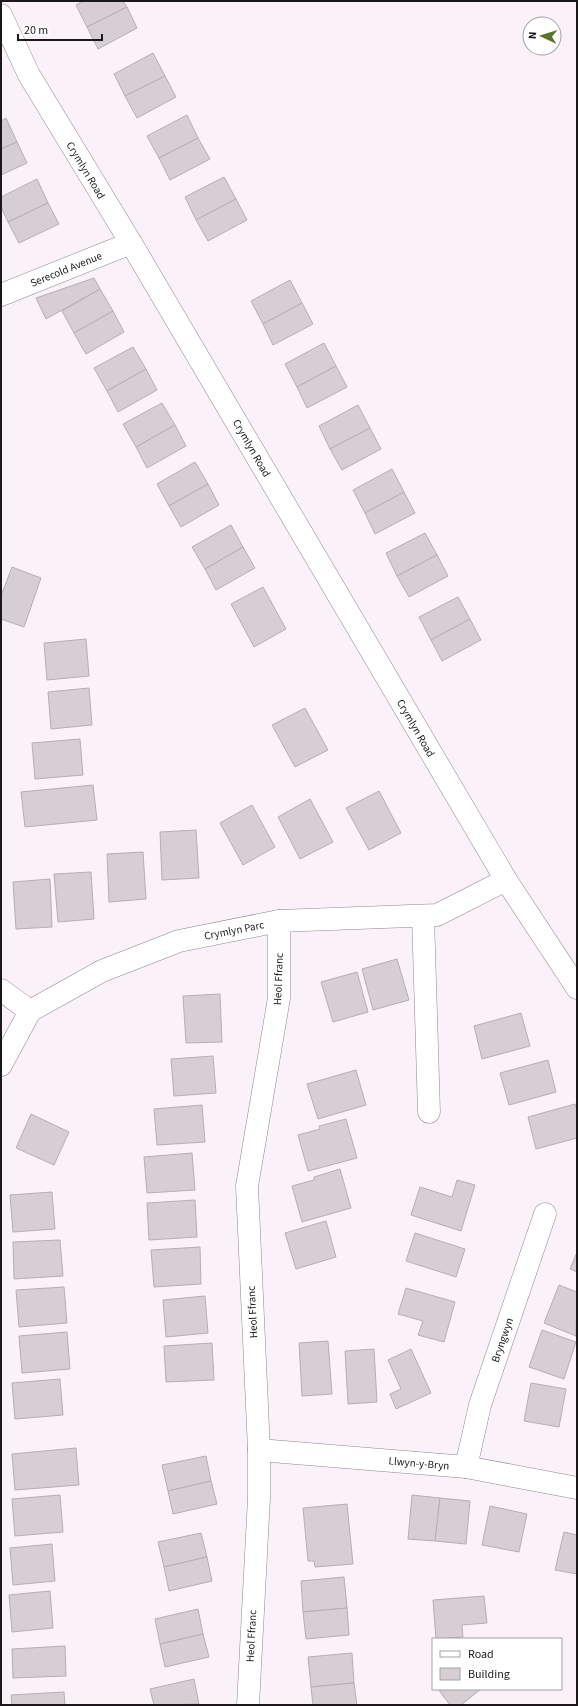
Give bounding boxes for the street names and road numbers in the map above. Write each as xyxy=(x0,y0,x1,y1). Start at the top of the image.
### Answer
street label: Crymlyn Road xyxy=(63,139,109,202)
street label: Serecold Avenue xyxy=(28,248,105,291)
street label: Crymlyn Road xyxy=(229,417,274,480)
street label: Crymlyn Road xyxy=(393,697,438,760)
street label: Crymlyn Parc xyxy=(203,917,265,944)
street label: Heol Ffranc xyxy=(270,953,287,1005)
street label: Heol Ffranc xyxy=(244,1285,261,1339)
street label: Bryngwyn xyxy=(488,1316,517,1364)
street label: Llwyn-y-Bryn xyxy=(388,1453,450,1474)
street label: Heol Ffranc xyxy=(243,1609,260,1663)

